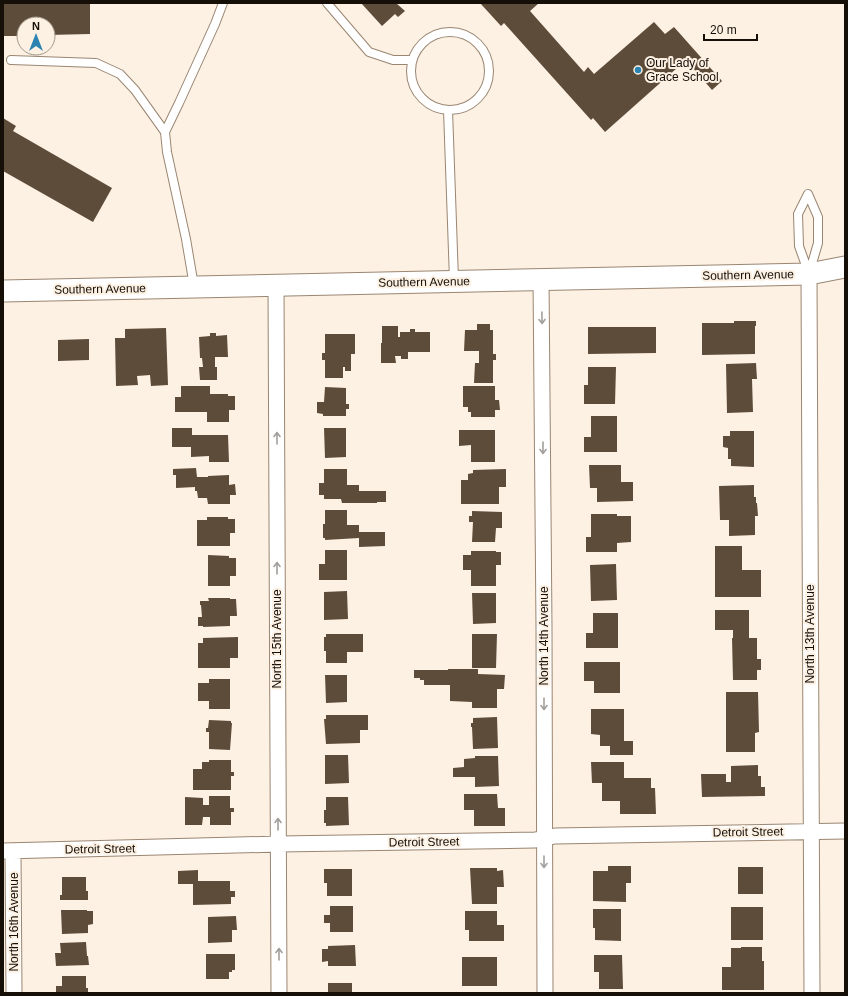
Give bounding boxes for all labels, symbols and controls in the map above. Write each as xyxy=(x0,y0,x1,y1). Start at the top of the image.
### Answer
north arrow xyxy=(16,16,56,56)
scale bar xyxy=(704,16,757,42)
text: N xyxy=(32,20,40,32)
text: 20 m xyxy=(710,23,737,37)
place label: Our Lady of Grace School xyxy=(646,56,719,84)
marker: Our Lady of Grace School xyxy=(633,65,643,75)
street label: Southern Avenue xyxy=(702,267,794,283)
street label: Southern Avenue xyxy=(378,274,470,290)
street label: Southern Avenue xyxy=(54,281,146,297)
one-way arrow xyxy=(538,311,546,324)
one-way arrow xyxy=(273,432,281,445)
one-way arrow xyxy=(539,441,547,454)
one-way arrow xyxy=(273,562,281,575)
street label: North 13th Avenue xyxy=(803,584,817,684)
street label: North 14th Avenue xyxy=(537,586,551,686)
street label: North 15th Avenue xyxy=(270,589,284,689)
one-way arrow xyxy=(540,697,548,710)
one-way arrow xyxy=(275,818,282,831)
street label: Detroit Street xyxy=(713,824,784,840)
street label: Detroit Street xyxy=(389,834,460,850)
street label: Detroit Street xyxy=(65,841,136,857)
one-way arrow xyxy=(541,855,548,868)
street label: North 16th Avenue xyxy=(7,872,21,972)
one-way arrow xyxy=(275,948,283,961)

